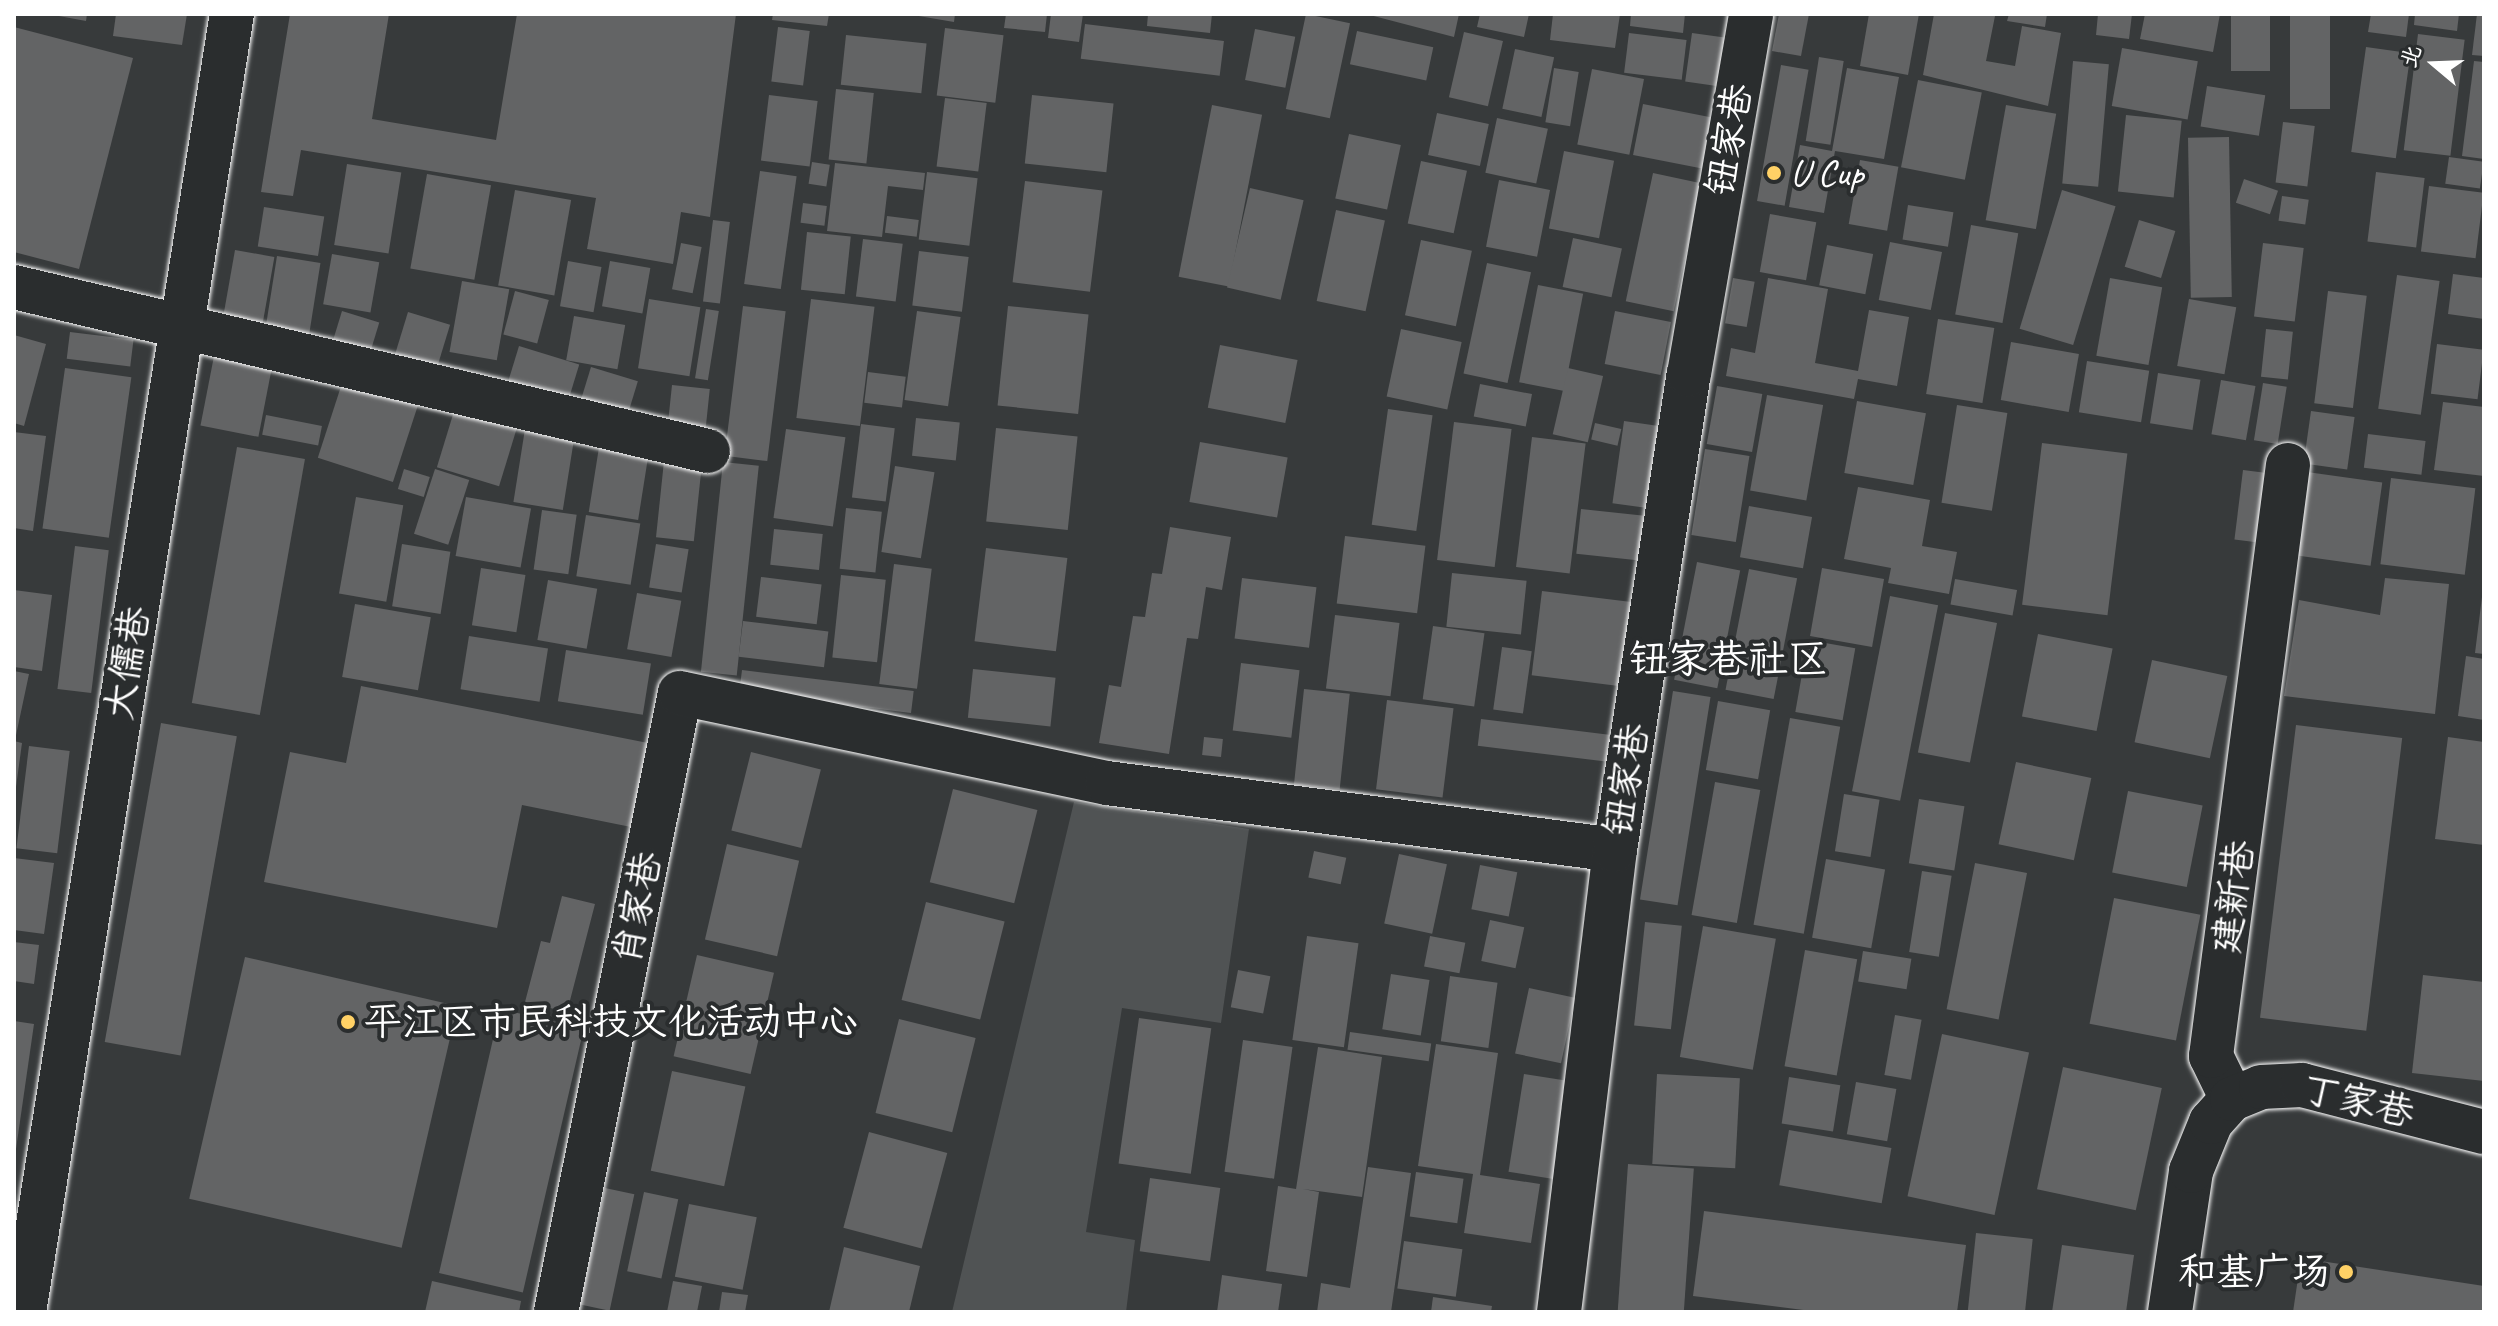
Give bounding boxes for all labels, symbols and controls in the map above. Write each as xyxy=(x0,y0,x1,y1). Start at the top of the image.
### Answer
north arrow xyxy=(2394,24,2474,104)
text: 北 xyxy=(2394,41,2428,71)
street label: 钮家巷 xyxy=(1697,80,1761,200)
place label: U Cup xyxy=(1790,150,1863,196)
marker: U Cup xyxy=(1765,164,1783,182)
street label: 大儒巷 xyxy=(96,603,158,723)
district label: 钮家巷社区 xyxy=(1628,635,1828,683)
street label: 钮家巷 xyxy=(1595,720,1657,840)
street label: 建新巷 xyxy=(2203,838,2263,956)
street label: 肖家巷 xyxy=(604,848,670,968)
place label: 平江区市民科技文化活动中心 xyxy=(364,999,858,1045)
marker: 平江区市民科技文化活动中心 xyxy=(339,1013,357,1031)
street label: 丁家巷 xyxy=(2297,1066,2419,1136)
place label: 和基广场 xyxy=(2178,1249,2330,1295)
marker: 和基广场 xyxy=(2337,1263,2355,1281)

